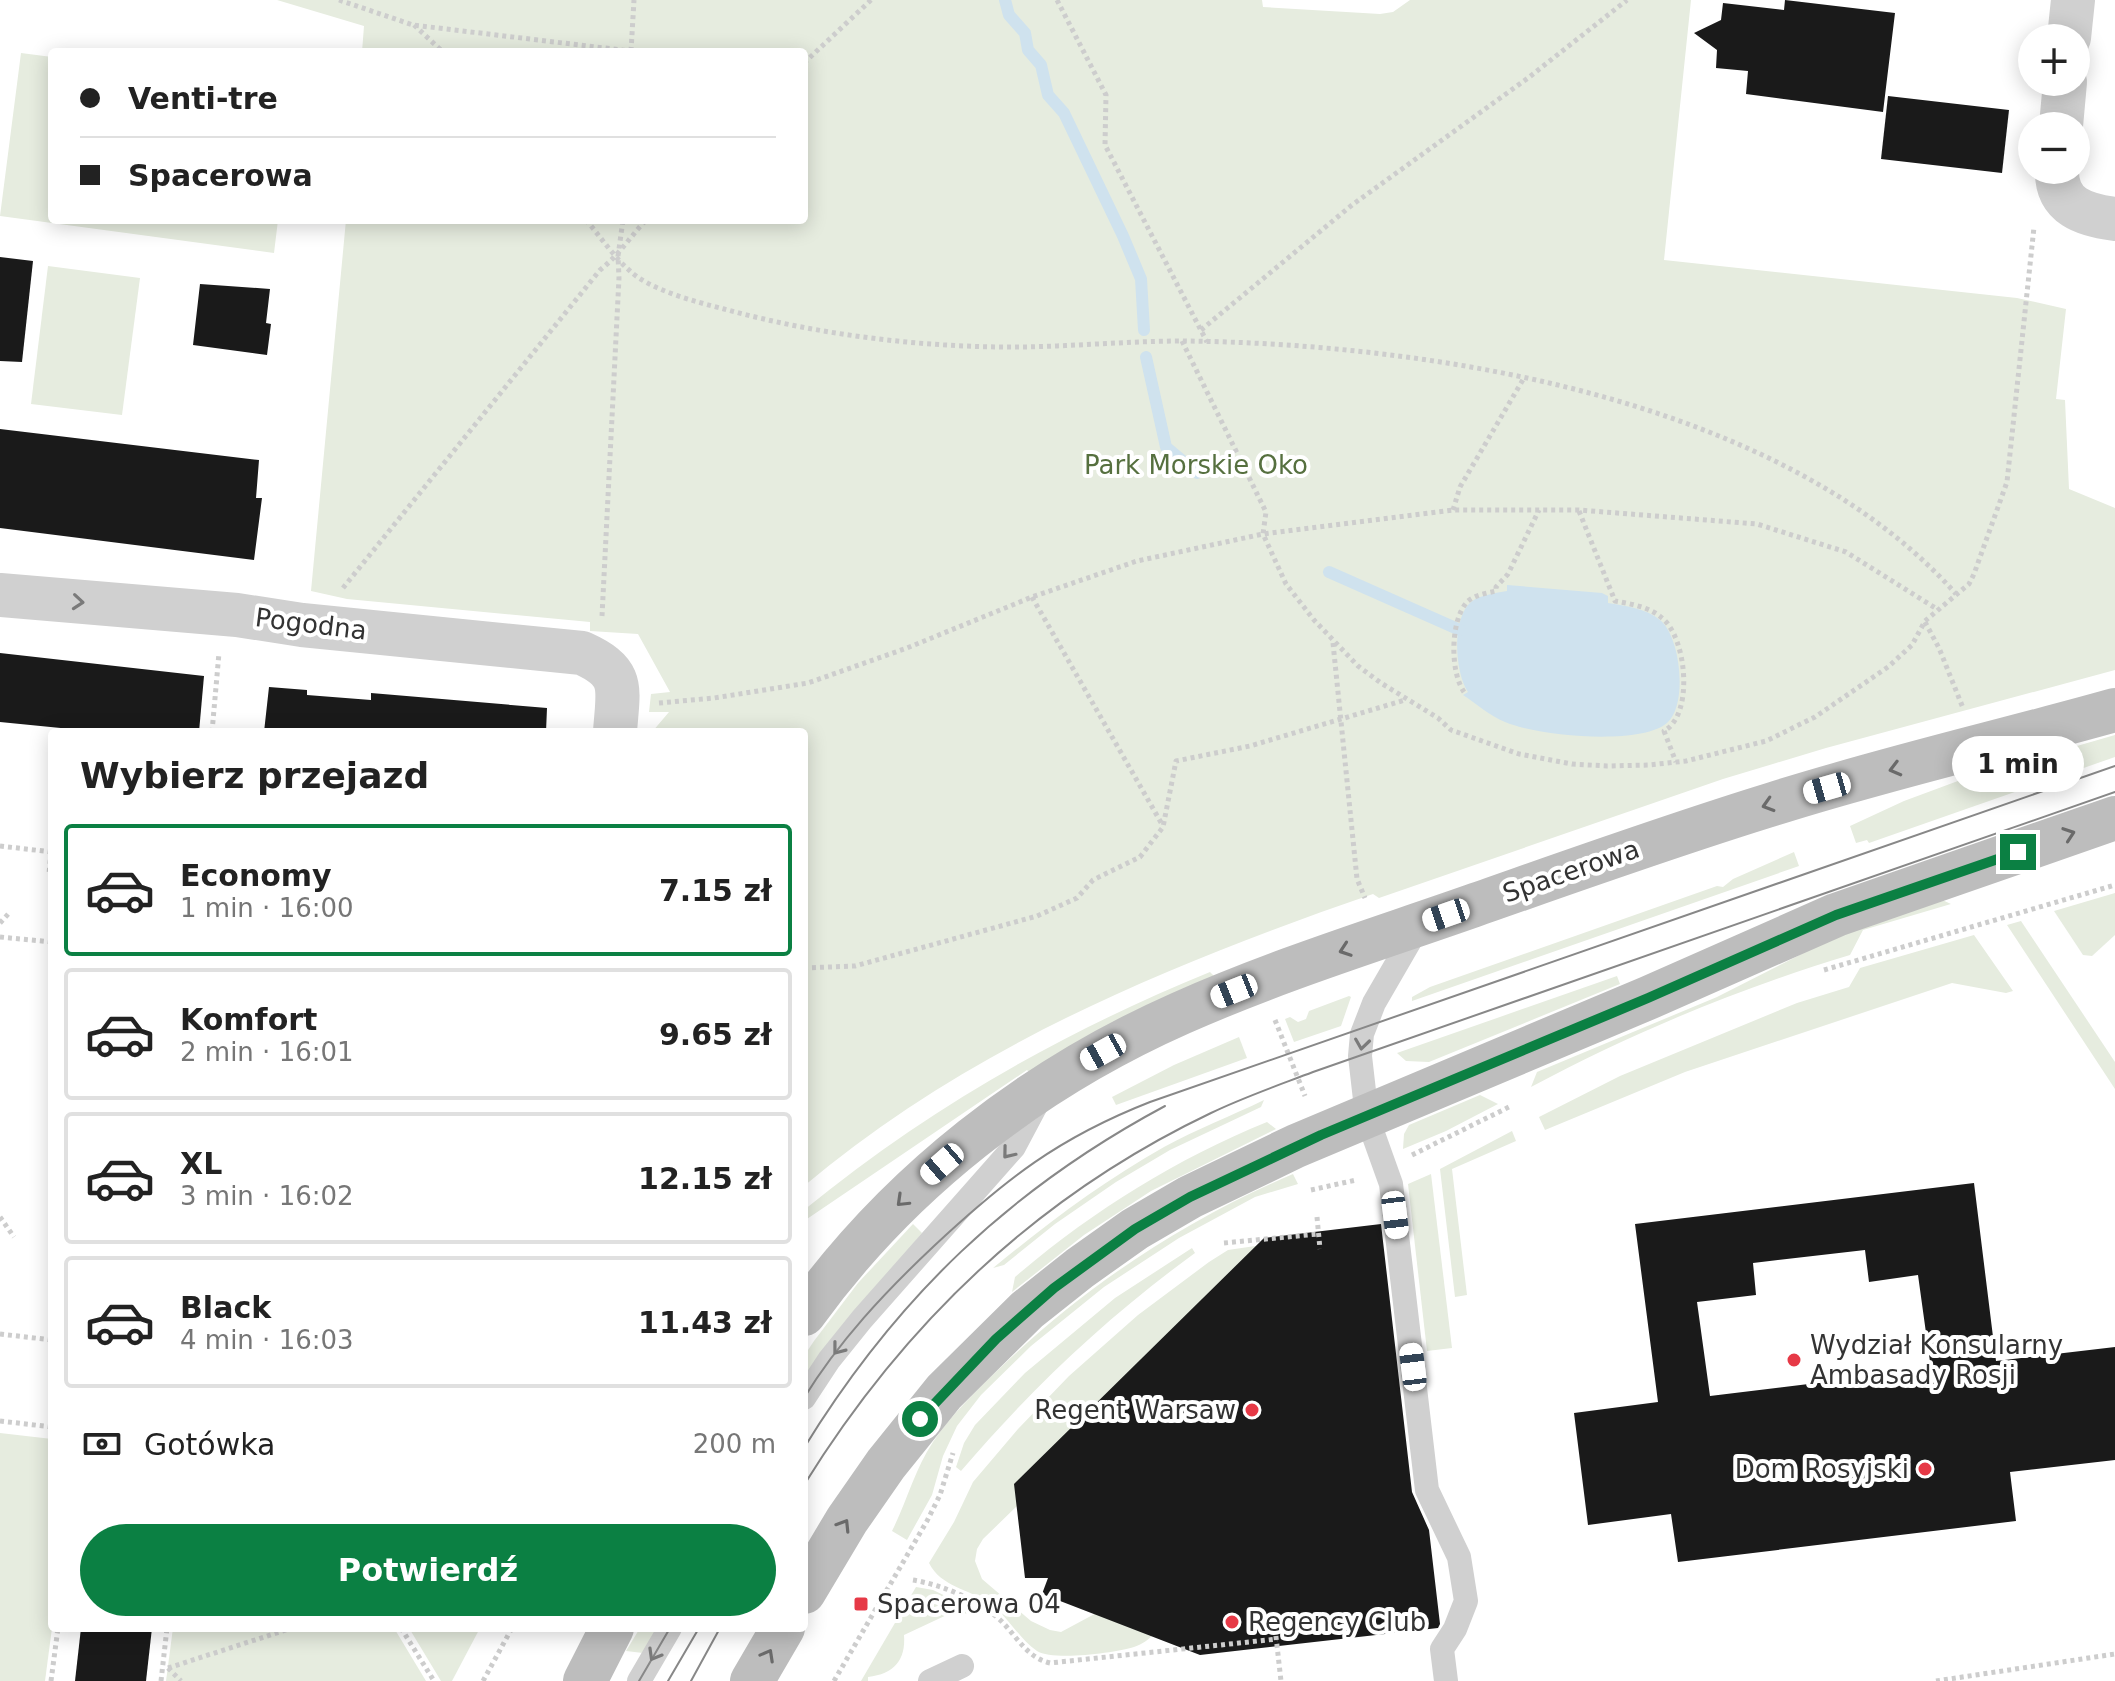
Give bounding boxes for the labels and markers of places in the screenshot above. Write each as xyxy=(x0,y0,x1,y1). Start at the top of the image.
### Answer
place label: Wydział Konsularny Ambasady Rosji xyxy=(1810,1330,2063,1390)
marker: Wydział Konsularny Ambasady Rosji xyxy=(1785,1351,1803,1369)
place label: Regent Warsaw xyxy=(1034,1395,1236,1425)
marker: Regent Warsaw xyxy=(1243,1401,1261,1419)
place label: Dom Rosyjski xyxy=(1735,1454,1909,1484)
marker: Dom Rosyjski xyxy=(1916,1460,1934,1478)
place label: Spacerowa 04 xyxy=(877,1589,1061,1619)
marker: Spacerowa 04 xyxy=(852,1595,870,1613)
place label: Regency Club xyxy=(1248,1607,1426,1637)
marker: Regency Club xyxy=(1223,1613,1241,1631)

